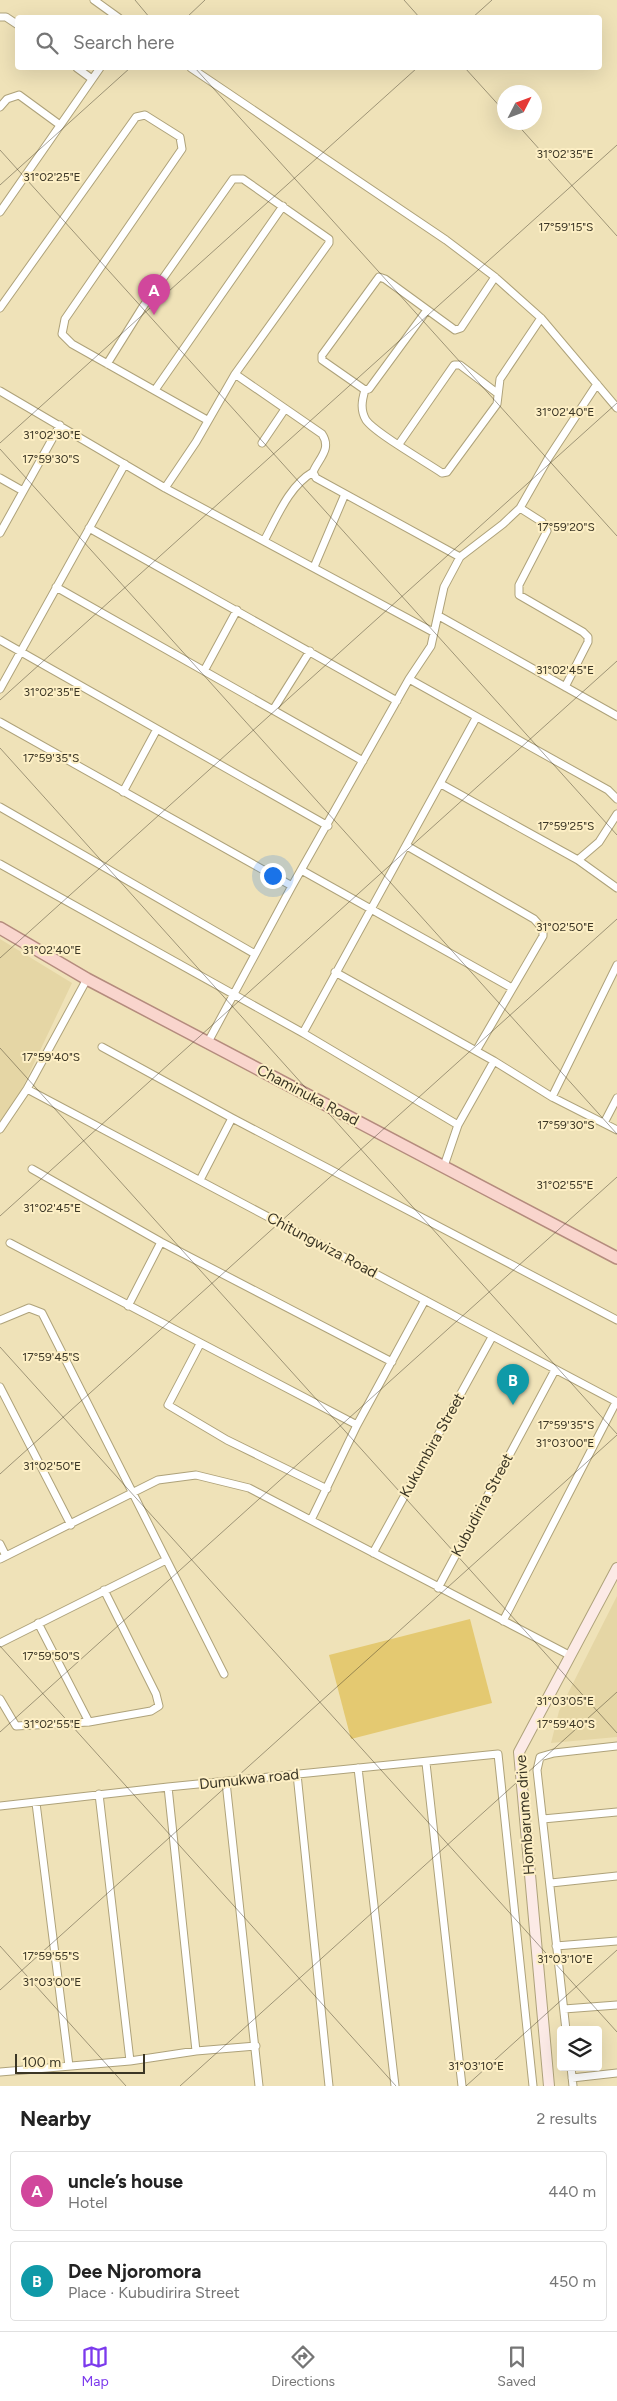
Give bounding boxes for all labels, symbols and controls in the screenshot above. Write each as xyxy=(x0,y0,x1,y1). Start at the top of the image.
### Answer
search box xyxy=(15,15,602,70)
icon: search xyxy=(33,29,61,57)
text: Search here xyxy=(73,31,175,54)
north arrow xyxy=(497,85,542,130)
text: 31°02'35"E xyxy=(536,147,594,161)
text: 31°02'25"E xyxy=(23,170,81,184)
text: 17°59'15"S xyxy=(539,220,594,234)
pin: A xyxy=(138,274,170,315)
text: 31°02'40"E xyxy=(536,405,594,419)
text: 31°02'30"E xyxy=(23,428,81,442)
text: 17°59'30"S xyxy=(22,452,80,466)
text: 17°59'20"S xyxy=(537,520,595,534)
text: 31°02'45"E xyxy=(536,663,594,677)
text: 31°02'35"E xyxy=(23,685,81,699)
text: 17°59'35"S xyxy=(23,751,79,765)
text: 17°59'25"S xyxy=(538,819,594,833)
your location xyxy=(260,863,286,889)
text: 31°02'50"E xyxy=(536,920,594,934)
text: 31°02'40"E xyxy=(23,943,81,957)
text: 17°59'40"S xyxy=(22,1050,80,1064)
street label: Chaminuka Road xyxy=(254,1061,362,1129)
text: 17°59'30"S xyxy=(537,1118,595,1132)
text: 31°02'55"E xyxy=(536,1178,594,1192)
text: 31°02'45"E xyxy=(23,1201,81,1215)
street label: Chitungwiza Road xyxy=(264,1208,380,1282)
text: 17°59'45"S xyxy=(22,1350,80,1364)
pin: B xyxy=(497,1364,529,1405)
street label: Kukumbira Street xyxy=(396,1389,468,1500)
text: 17°59'35"S xyxy=(538,1418,594,1432)
text: 31°03'00"E xyxy=(536,1436,594,1450)
street label: Kubudirira Street xyxy=(447,1450,517,1560)
text: 31°02'50"E xyxy=(23,1459,81,1473)
text: 17°59'50"S xyxy=(22,1649,80,1663)
text: 31°03'05"E xyxy=(536,1694,594,1708)
text: 31°02'55"E xyxy=(23,1717,81,1731)
text: 17°59'40"S xyxy=(537,1717,595,1731)
street label: Hombarume drive xyxy=(512,1754,538,1876)
street label: Dumukwa road xyxy=(198,1765,300,1793)
text: 17°59'55"S xyxy=(23,1949,79,1963)
text: 31°03'10"E xyxy=(537,1952,593,1966)
text: 31°03'00"E xyxy=(23,1975,81,1989)
map controls xyxy=(557,2026,602,2071)
button: layers xyxy=(557,2026,602,2071)
scale bar xyxy=(15,2051,145,2074)
text: 100 m xyxy=(22,2054,61,2071)
text: 31°03'10"E xyxy=(448,2059,504,2073)
text: Nearby xyxy=(20,2106,91,2131)
text: 2 results xyxy=(537,2109,597,2128)
text: uncle’s house xyxy=(68,2170,183,2193)
text: A xyxy=(31,2182,43,2201)
text: 440 m xyxy=(548,2182,596,2201)
text: Hotel xyxy=(68,2193,108,2212)
text: Dee Njoromora xyxy=(68,2260,201,2283)
text: B xyxy=(32,2272,42,2291)
text: 450 m xyxy=(549,2272,596,2291)
text: Place · Kubudirira Street xyxy=(68,2283,240,2302)
tab: Map xyxy=(81,2343,109,2390)
tab: Directions xyxy=(271,2343,335,2390)
tab: Saved xyxy=(497,2343,536,2390)

